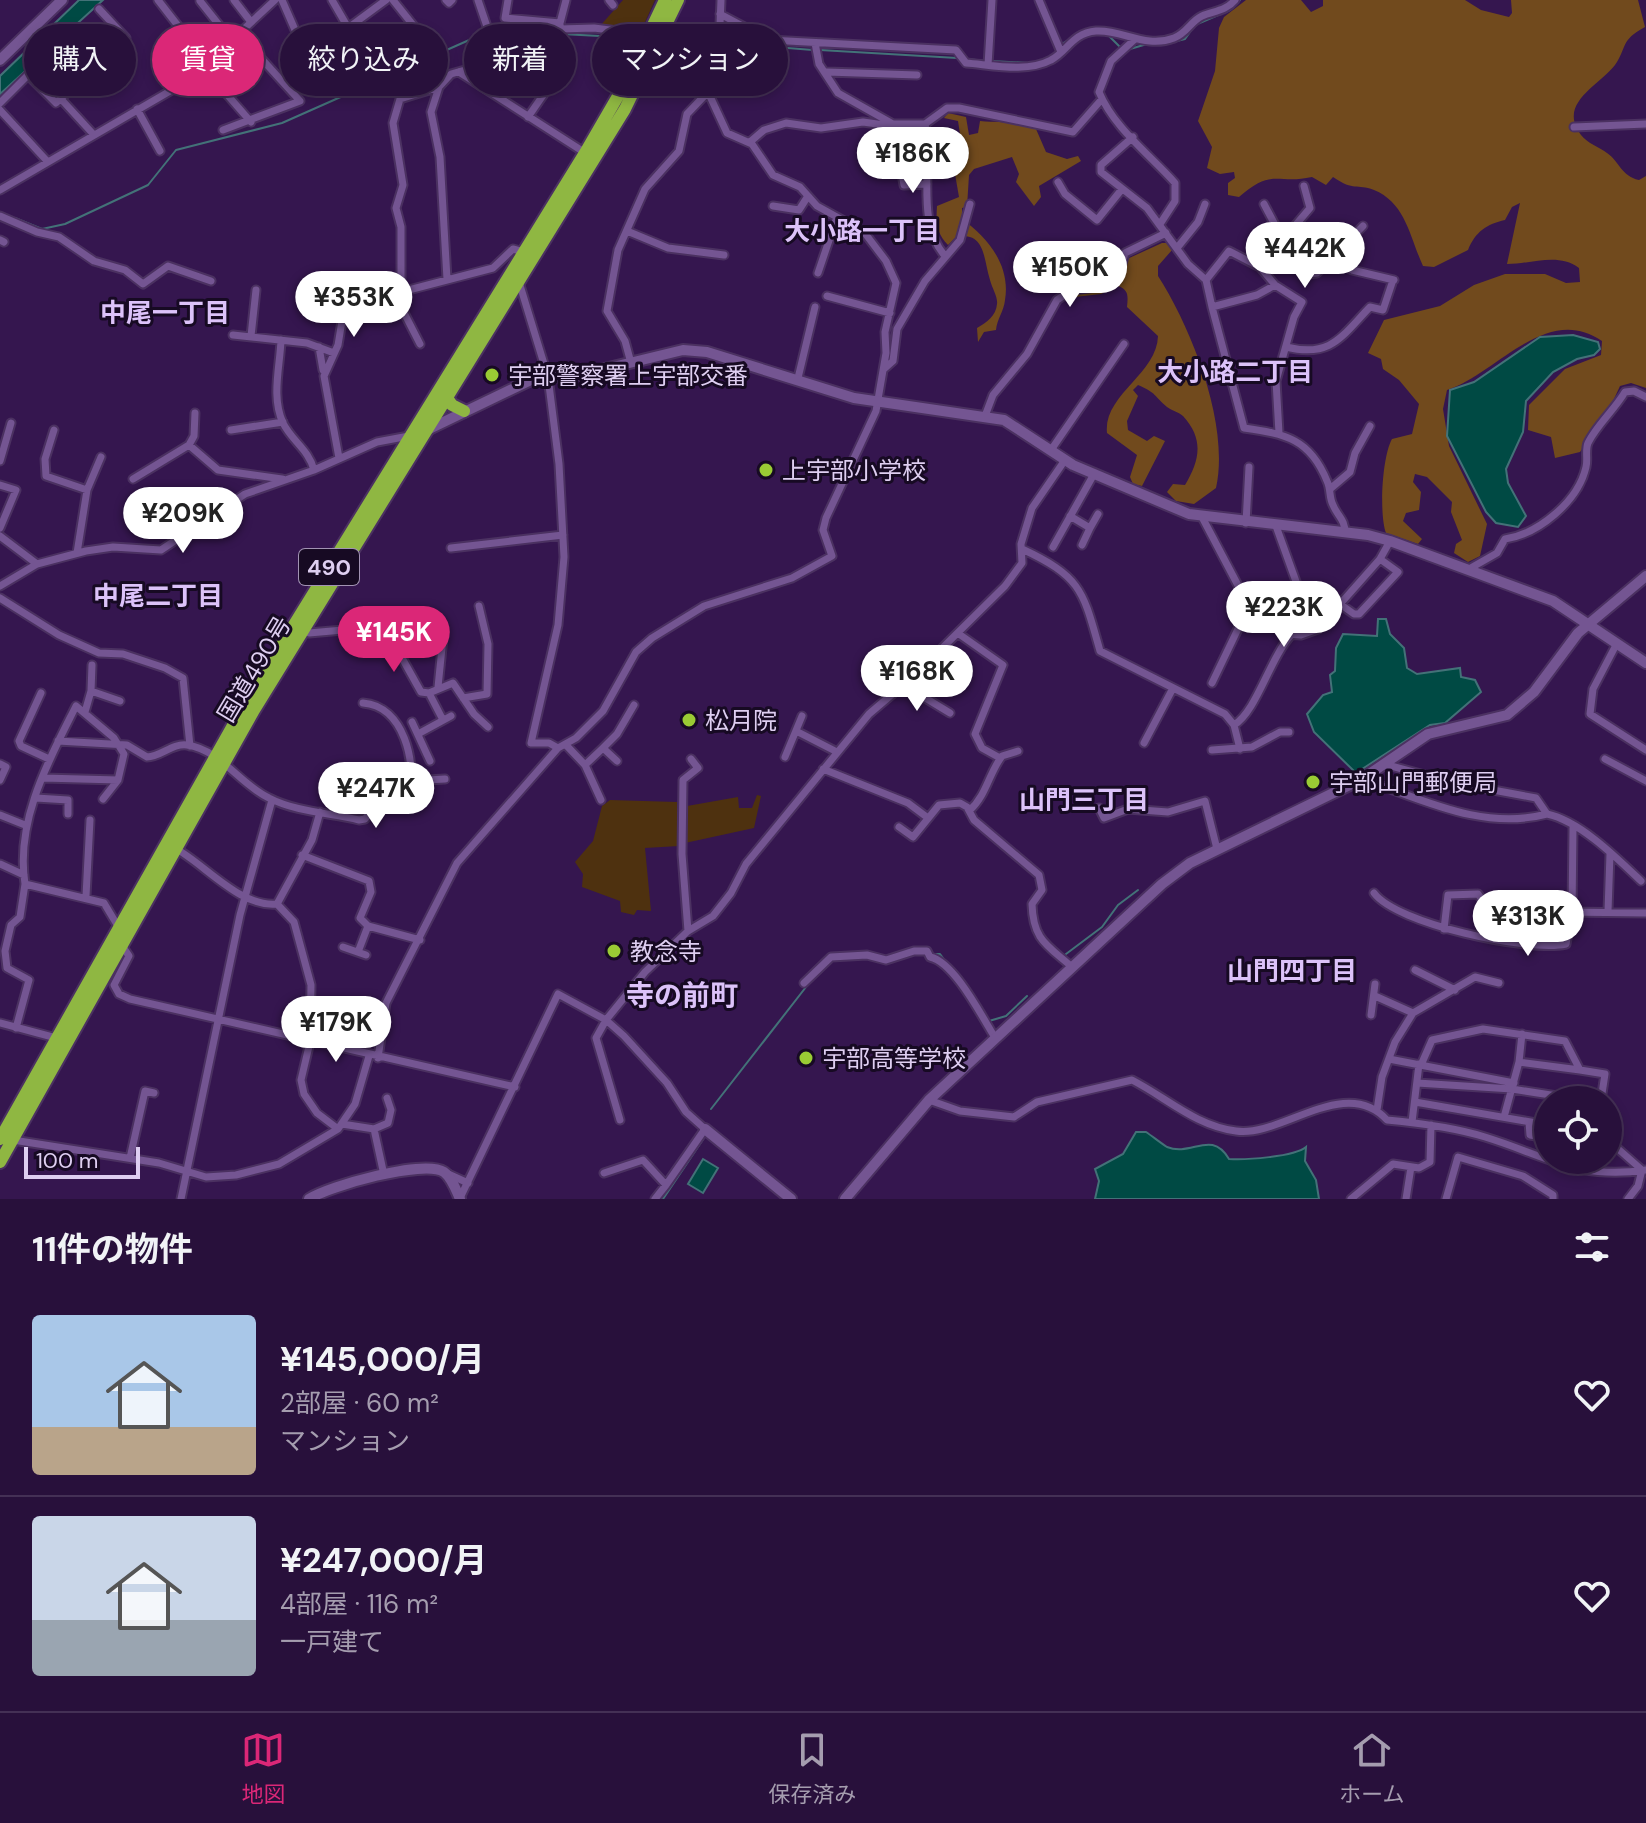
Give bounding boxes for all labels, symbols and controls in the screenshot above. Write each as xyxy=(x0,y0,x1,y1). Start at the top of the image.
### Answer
chip: 購入 xyxy=(24,24,136,96)
chip: 賃貸 xyxy=(152,24,264,96)
chip: 絞り込み xyxy=(280,24,448,96)
chip: 新着 xyxy=(464,24,576,96)
chip: マンション xyxy=(592,24,788,96)
pin: ¥186K xyxy=(857,127,969,195)
text: ¥186K xyxy=(875,136,951,170)
district label: 大小路一丁目 xyxy=(784,214,940,248)
pin: ¥442K xyxy=(1249,222,1361,290)
text: ¥442K xyxy=(1264,231,1346,265)
pin: ¥150K xyxy=(1014,241,1126,309)
text: ¥150K xyxy=(1031,250,1109,284)
pin: ¥353K xyxy=(298,271,410,339)
text: ¥353K xyxy=(313,280,395,314)
district label: 中尾一丁目 xyxy=(100,296,230,330)
district label: 大小路二丁目 xyxy=(1157,355,1313,389)
place label: 宇部警察署上宇部交番 xyxy=(508,360,748,391)
marker: 宇部警察署上宇部交番 xyxy=(483,366,501,384)
place label: 上宇部小学校 xyxy=(782,455,926,486)
marker: 上宇部小学校 xyxy=(757,461,775,479)
pin: ¥209K xyxy=(127,487,239,555)
text: ¥209K xyxy=(141,496,225,530)
road number: 490 xyxy=(299,549,359,585)
district label: 中尾二丁目 xyxy=(93,579,223,613)
pin: ¥223K xyxy=(1228,581,1340,649)
text: ¥223K xyxy=(1244,590,1324,624)
pin: ¥145K xyxy=(338,606,450,674)
street label: 国道490号 xyxy=(210,610,298,728)
text: ¥145K xyxy=(356,615,432,649)
pin: ¥168K xyxy=(861,645,973,713)
text: ¥168K xyxy=(879,654,955,688)
place label: 松月院 xyxy=(705,705,777,736)
marker: 松月院 xyxy=(680,711,698,729)
pin: ¥247K xyxy=(320,762,432,830)
place label: 宇部山門郵便局 xyxy=(1329,767,1497,798)
text: ¥247K xyxy=(336,771,416,805)
marker: 宇部山門郵便局 xyxy=(1304,773,1322,791)
district label: 山門三丁目 xyxy=(1019,783,1149,817)
pin: ¥313K xyxy=(1472,890,1584,958)
text: ¥313K xyxy=(1491,899,1565,933)
place label: 教念寺 xyxy=(630,936,702,967)
marker: 教念寺 xyxy=(605,942,623,960)
district label: 山門四丁目 xyxy=(1227,954,1357,988)
district label: 寺の前町 xyxy=(626,977,738,1014)
pin: ¥179K xyxy=(280,996,392,1064)
text: ¥179K xyxy=(299,1005,373,1039)
place label: 宇部高等学校 xyxy=(822,1043,966,1074)
marker: 宇部高等学校 xyxy=(797,1049,815,1067)
map controls xyxy=(1534,1086,1622,1174)
button: locate xyxy=(1534,1086,1622,1174)
scale bar xyxy=(24,1143,140,1179)
text: 100 m xyxy=(36,1146,98,1175)
icon: filters xyxy=(1570,1225,1614,1269)
text: 11件の物件 xyxy=(32,1227,193,1272)
text: ¥145,000/月 xyxy=(280,1337,485,1382)
icon: home xyxy=(96,1347,192,1443)
icon: heart xyxy=(1570,1373,1614,1417)
text: 2部屋 · 60 m² xyxy=(280,1386,439,1420)
text: マンション xyxy=(280,1424,410,1458)
text: ¥247,000/月 xyxy=(280,1538,487,1583)
icon: home xyxy=(96,1548,192,1644)
icon: heart xyxy=(1570,1574,1614,1618)
text: 4部屋 · 116 m² xyxy=(280,1587,438,1621)
text: 一戸建て xyxy=(280,1625,384,1659)
tab: 地図 xyxy=(241,1728,285,1809)
tab: 保存済み xyxy=(768,1728,856,1809)
tab: ホーム xyxy=(1339,1728,1405,1809)

